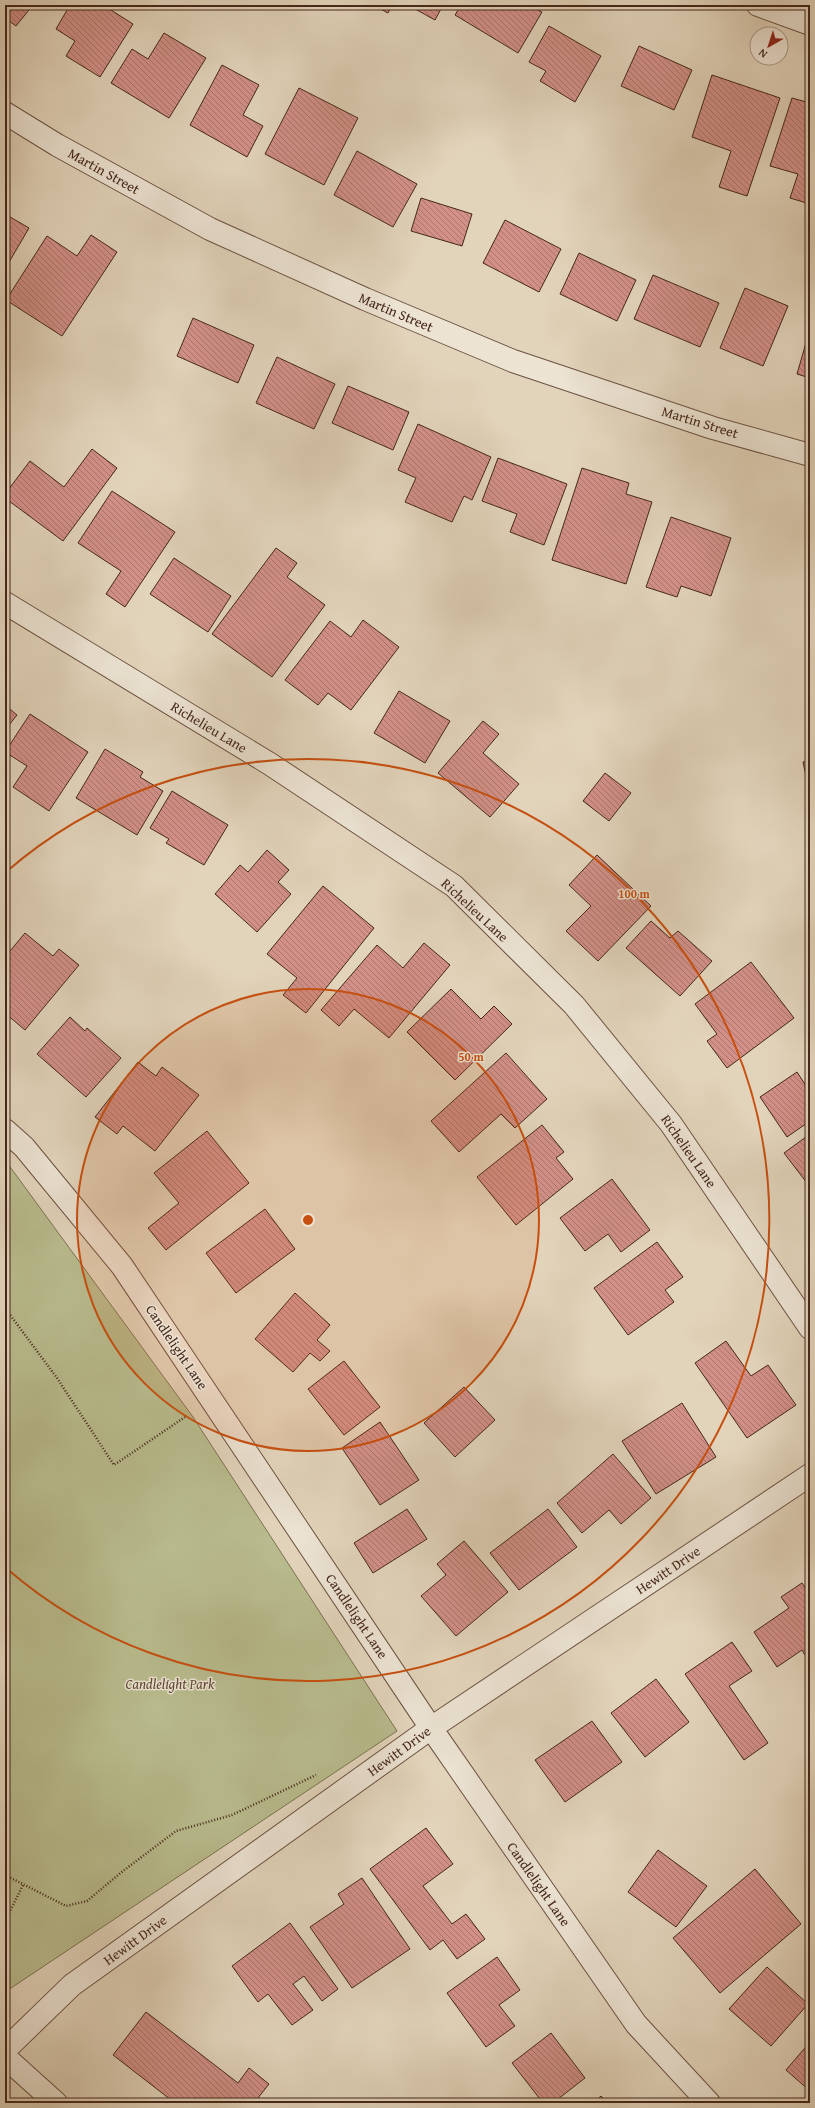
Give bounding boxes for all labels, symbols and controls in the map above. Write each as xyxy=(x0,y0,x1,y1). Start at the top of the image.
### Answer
north arrow xyxy=(749,26,789,66)
text: N xyxy=(754,45,771,62)
street label: Martin Street xyxy=(65,143,143,199)
street label: Martin Street xyxy=(356,287,436,337)
street label: Martin Street xyxy=(659,401,741,443)
street label: Richelieu Lane xyxy=(167,696,251,758)
street label: Richelieu Lane xyxy=(437,874,513,947)
text: 100 m xyxy=(618,885,651,902)
text: 50 m xyxy=(458,1048,484,1065)
street label: Richelieu Lane xyxy=(656,1110,722,1192)
centre of rings xyxy=(301,1213,315,1227)
street label: Candlelight Lane xyxy=(141,1301,213,1394)
street label: Hewitt Drive xyxy=(632,1541,705,1599)
street label: Candlelight Lane xyxy=(321,1570,393,1663)
park label: Candlelight Park xyxy=(126,1674,215,1694)
street label: Hewitt Drive xyxy=(363,1721,435,1781)
street label: Candlelight Lane xyxy=(503,1838,576,1930)
street label: Hewitt Drive xyxy=(99,1910,171,1970)

